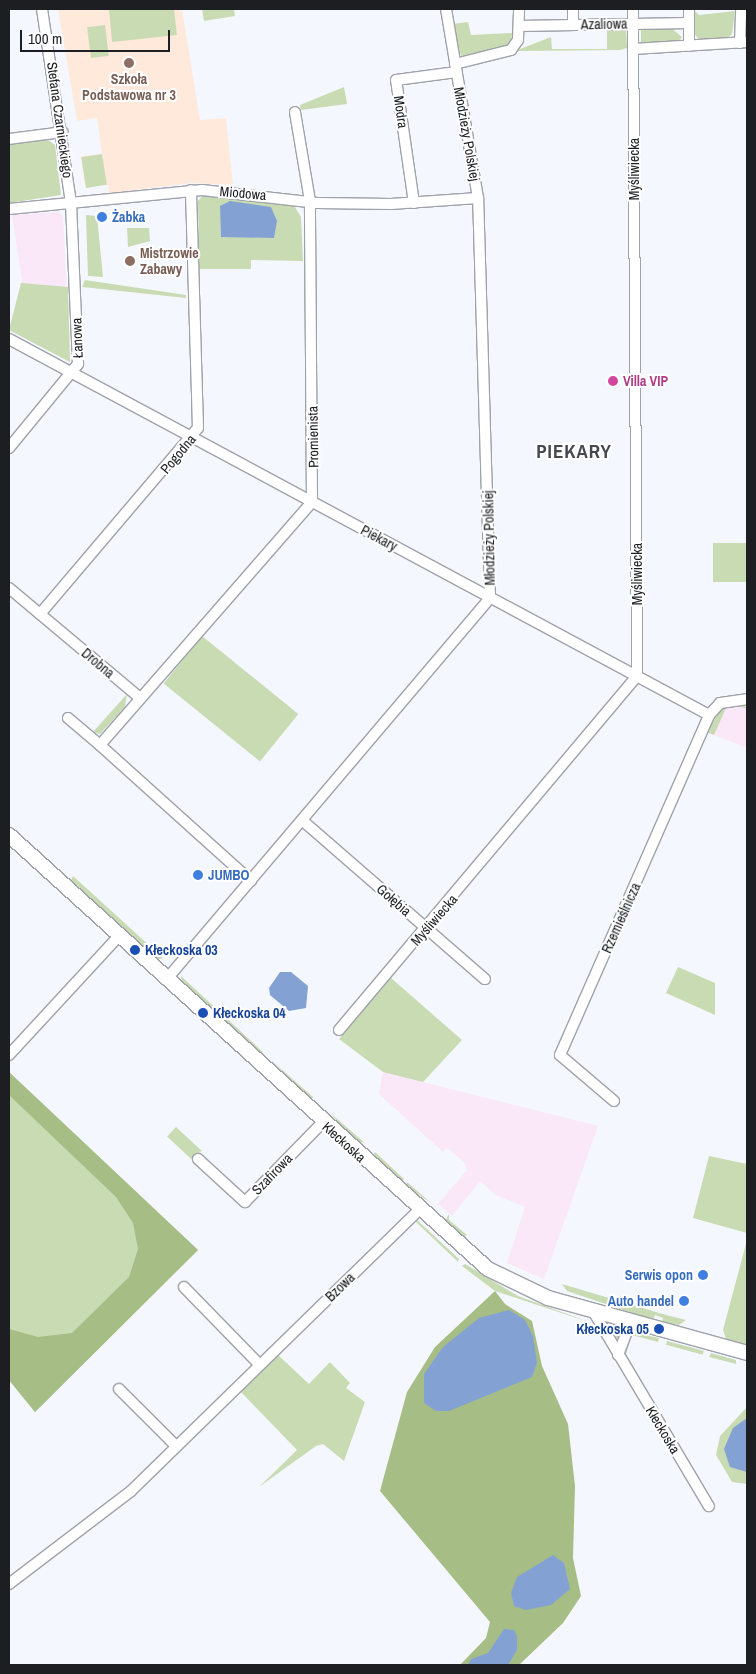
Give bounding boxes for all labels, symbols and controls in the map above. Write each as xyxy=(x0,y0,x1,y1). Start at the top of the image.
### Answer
street label: Azaliowa xyxy=(581,15,627,33)
scale bar xyxy=(22,20,172,52)
text: 100 m xyxy=(28,28,62,49)
marker: Szkoła Podstawowa nr 3 xyxy=(123,57,135,69)
street label: Stefana Czarnieckiego xyxy=(44,61,76,179)
place label: Szkoła Podstawowa nr 3 xyxy=(82,71,176,104)
street label: Młodzieży Polskiej xyxy=(450,86,484,182)
street label: Modra xyxy=(390,95,412,129)
street label: Myśliwiecka xyxy=(626,138,642,200)
street label: Miodowa xyxy=(219,183,267,203)
place label: Żabka xyxy=(112,209,145,225)
marker: Żabka xyxy=(96,211,108,223)
place label: Mistrzowie Zabawy xyxy=(140,245,199,278)
marker: Mistrzowie Zabawy xyxy=(124,255,136,267)
street label: Łanowa xyxy=(68,318,86,358)
place label: Villa VIP xyxy=(623,373,668,389)
marker: Villa VIP xyxy=(607,375,619,387)
street label: Promienista xyxy=(304,406,322,468)
street label: Pogodna xyxy=(157,431,199,477)
district label: PIEKARY xyxy=(535,441,613,463)
street label: Młodzieży Polskiej xyxy=(480,490,498,586)
street label: Piekary xyxy=(358,521,400,555)
street label: Myśliwiecka xyxy=(629,543,645,605)
street label: Drobna xyxy=(78,644,118,682)
place label: JUMBO xyxy=(208,867,249,883)
marker: JUMBO xyxy=(192,869,204,881)
street label: Gołębia xyxy=(373,880,415,920)
street label: Rzemieślnicza xyxy=(598,880,644,956)
street label: Myśliwiecka xyxy=(407,891,461,949)
place label: Kłeckoska 03 xyxy=(145,942,218,958)
marker: Kłeckoska 03 xyxy=(129,944,141,956)
place label: Kłeckoska 04 xyxy=(213,1005,286,1021)
marker: Kłeckoska 04 xyxy=(197,1007,209,1019)
street label: Kłeckoska xyxy=(319,1118,369,1166)
street label: Szafirowa xyxy=(248,1150,296,1198)
place label: Serwis opon xyxy=(625,1267,693,1283)
street label: Bzowa xyxy=(322,1269,358,1305)
marker: Serwis opon xyxy=(697,1269,709,1281)
place label: Auto handel xyxy=(608,1293,674,1309)
marker: Auto handel xyxy=(678,1295,690,1307)
place label: Kłeckoska 05 xyxy=(576,1321,649,1337)
marker: Kłeckoska 05 xyxy=(653,1323,665,1335)
street label: Kłeckoska xyxy=(642,1403,684,1457)

